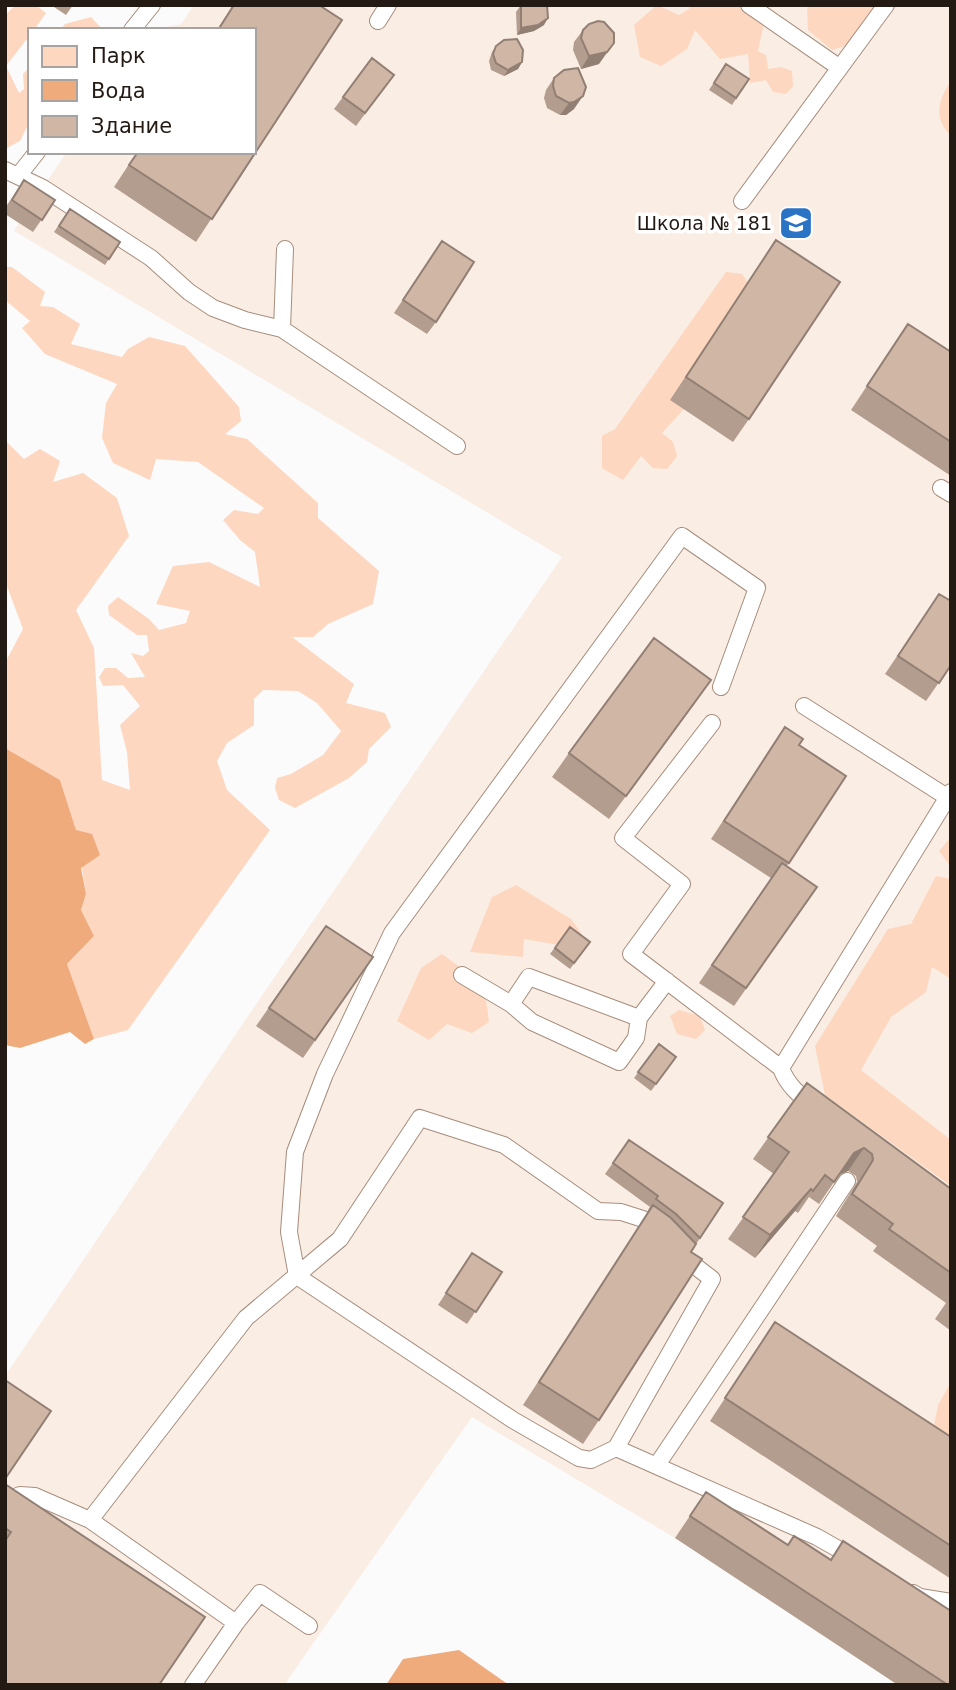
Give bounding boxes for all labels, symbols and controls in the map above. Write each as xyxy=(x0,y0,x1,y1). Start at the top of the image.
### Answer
legend xyxy=(28,28,256,154)
text: Парк xyxy=(91,44,146,68)
text: Вода xyxy=(91,79,146,103)
text: Здание xyxy=(91,114,172,138)
school or university icon: Школа № 181 xyxy=(777,204,815,242)
place label: Школа № 181 xyxy=(637,212,772,234)

